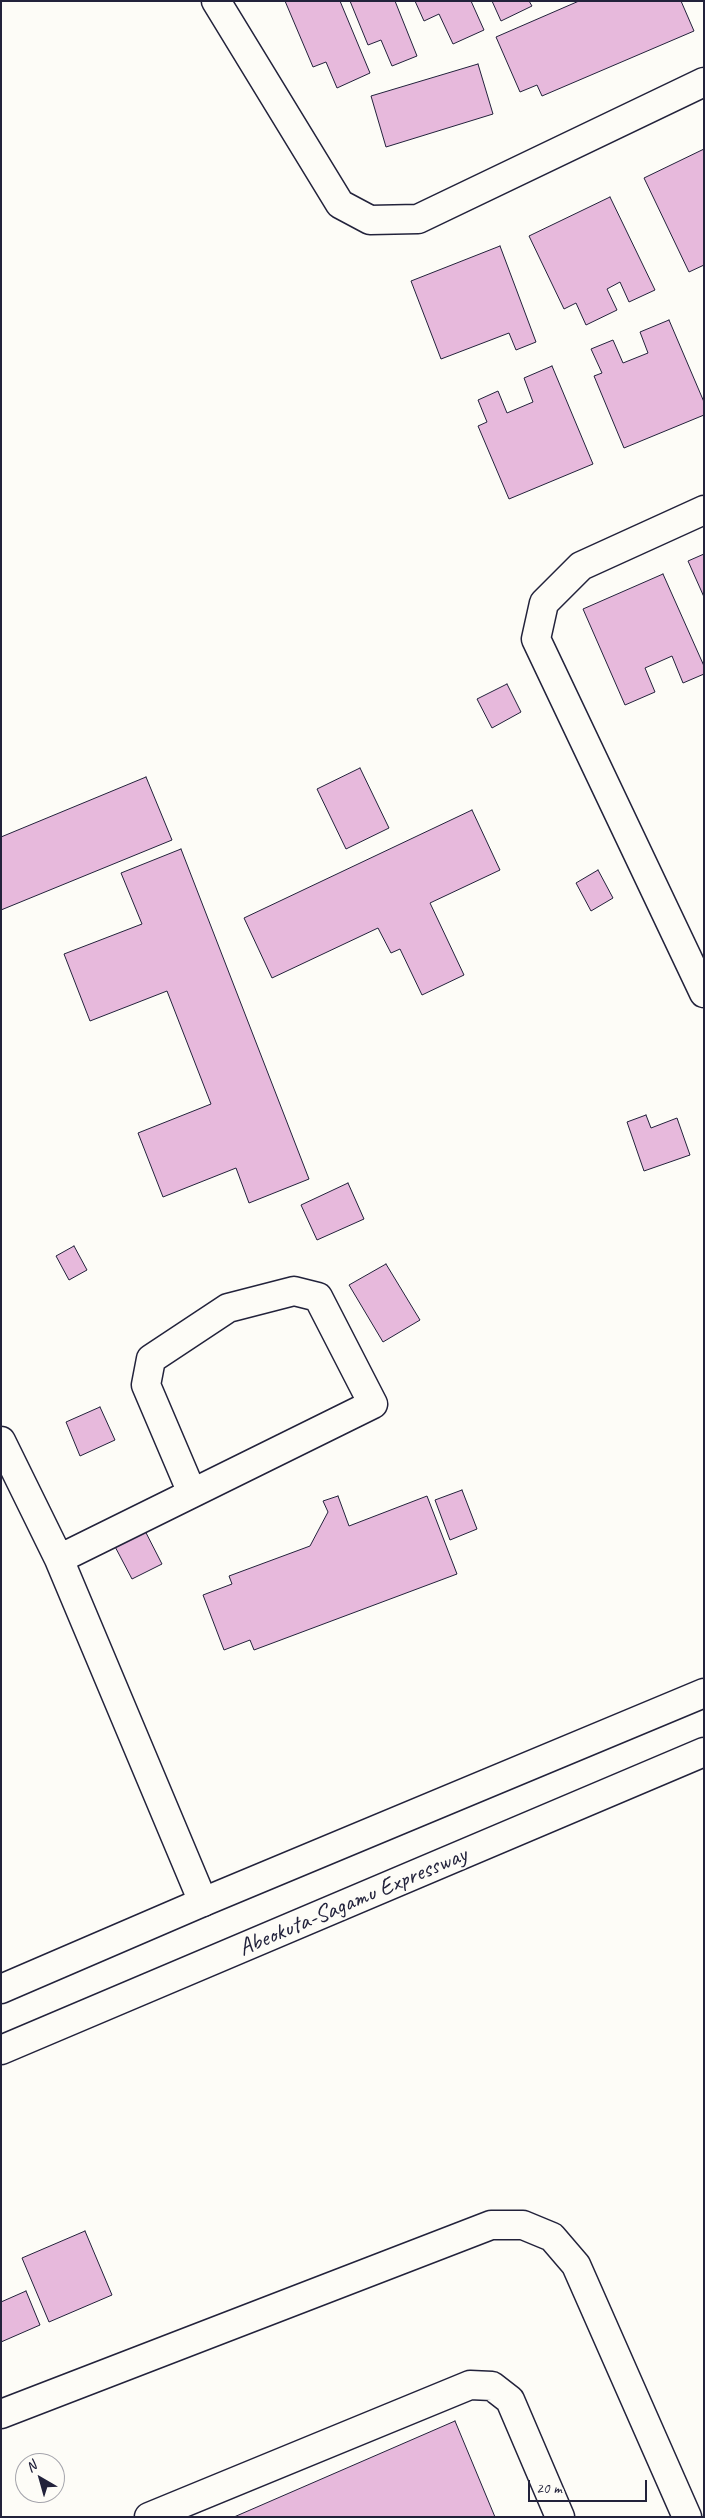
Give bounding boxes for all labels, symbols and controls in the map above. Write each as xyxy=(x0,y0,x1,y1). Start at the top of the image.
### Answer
street label: Abeokuta-Sagamu Expressway xyxy=(234,1841,472,1963)
north arrow xyxy=(15,2453,65,2503)
text: N xyxy=(22,2457,40,2476)
scale bar xyxy=(530,2470,649,2502)
text: 20 m xyxy=(536,2479,562,2498)

